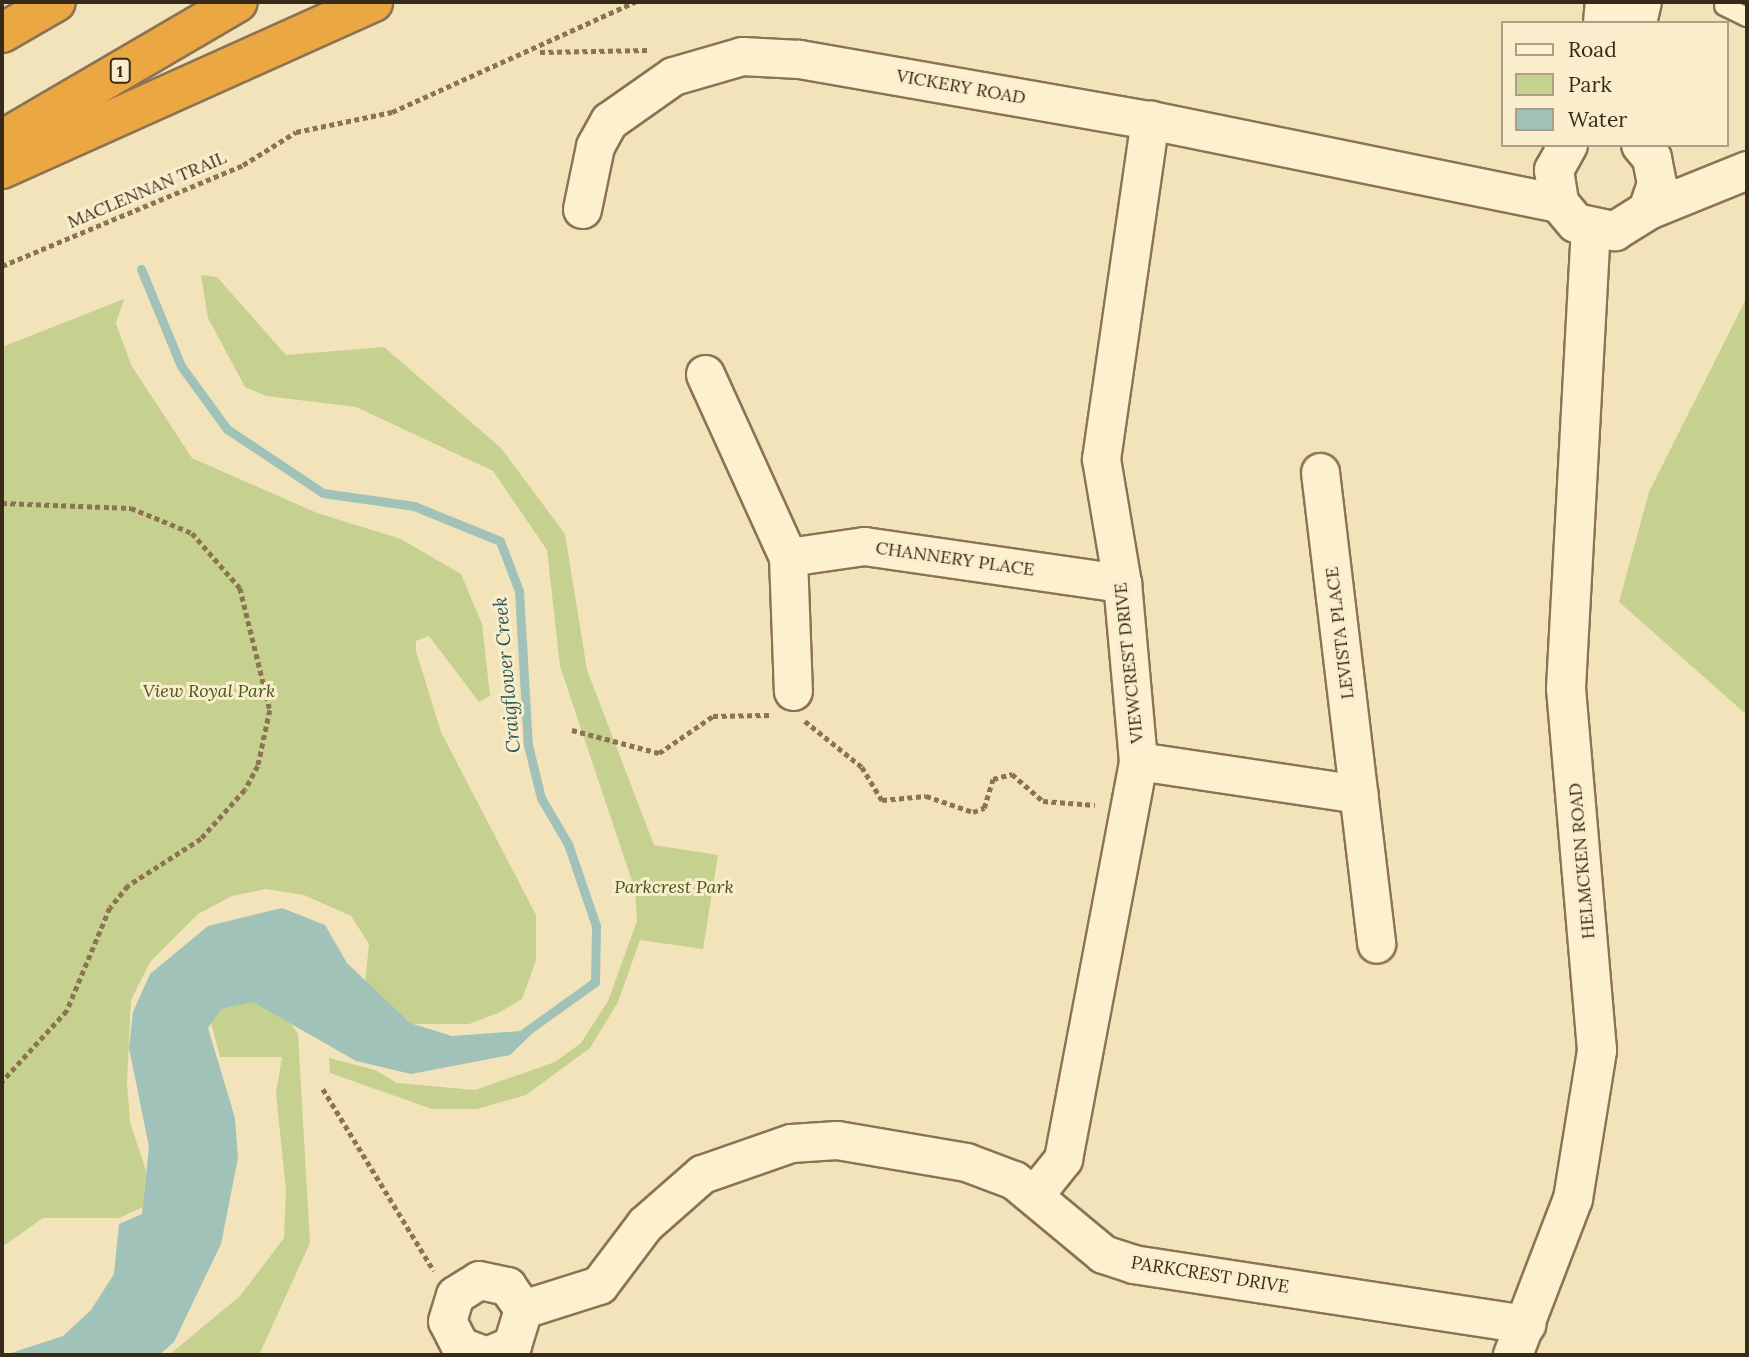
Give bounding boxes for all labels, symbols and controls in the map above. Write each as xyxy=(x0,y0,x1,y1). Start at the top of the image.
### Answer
legend xyxy=(1500,21,1728,147)
text: Road xyxy=(1568,36,1617,63)
road number: 1 xyxy=(110,58,130,83)
street label: VICKERY ROAD xyxy=(895,65,1027,109)
text: Park xyxy=(1568,71,1612,98)
text: Water xyxy=(1568,106,1627,133)
street label: MACLENNAN TRAIL xyxy=(64,147,230,233)
street label: CHANNERY PLACE xyxy=(874,537,1036,581)
street label: LEVISTA PLACE xyxy=(1321,566,1359,700)
street label: VIEWCREST DRIVE xyxy=(1110,581,1148,745)
water label: Craigflower Creek xyxy=(489,596,525,754)
park label: View Royal Park xyxy=(143,680,275,702)
street label: HELMCKEN ROAD xyxy=(1564,782,1600,940)
park label: Parkcrest Park xyxy=(614,876,734,898)
street label: PARKCREST DRIVE xyxy=(1129,1252,1291,1298)

